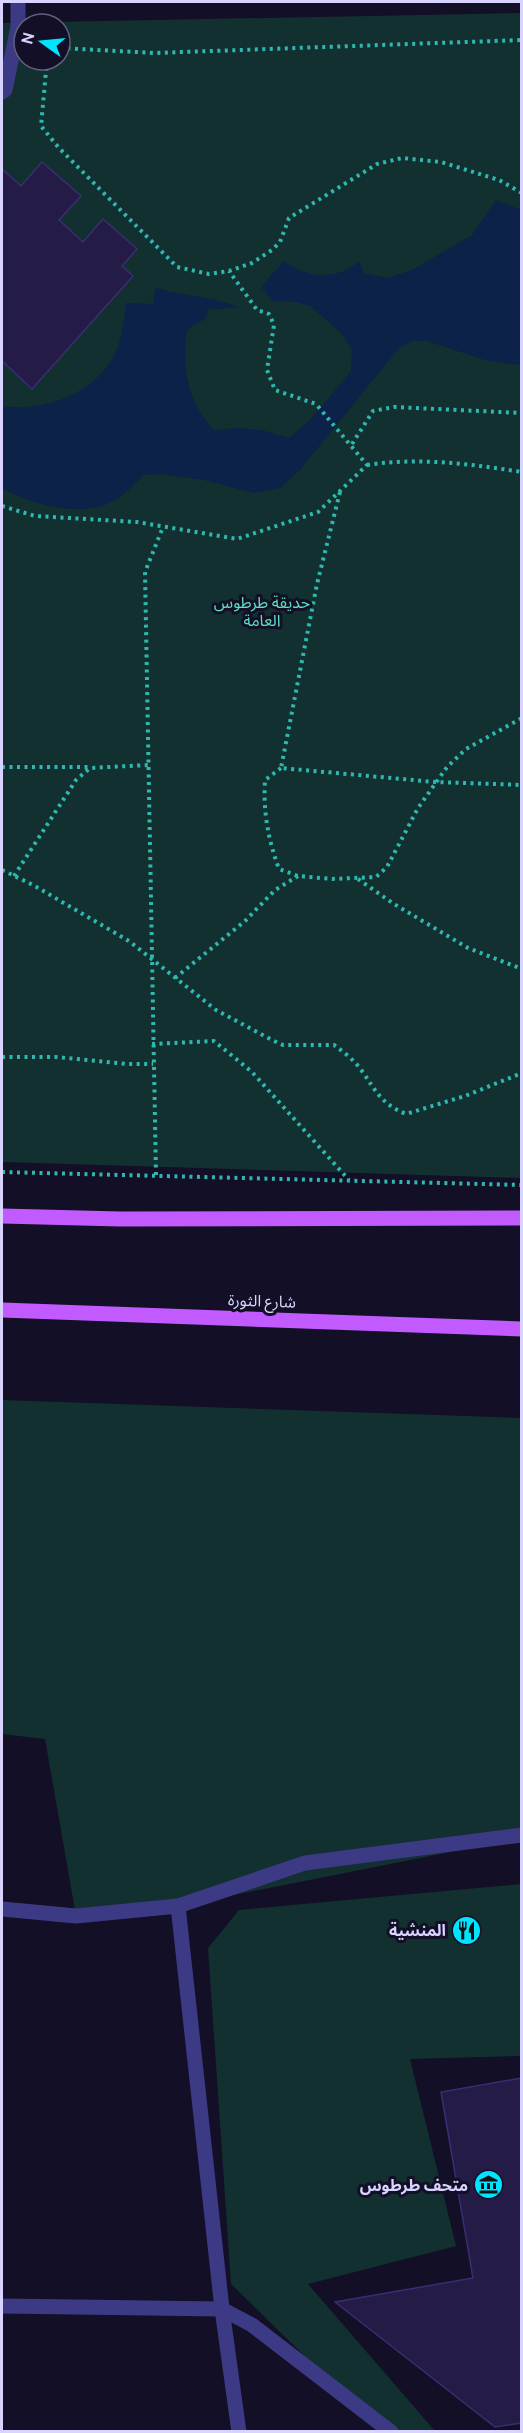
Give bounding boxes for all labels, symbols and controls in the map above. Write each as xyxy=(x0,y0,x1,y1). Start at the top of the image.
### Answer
north arrow xyxy=(12,12,72,72)
text: N xyxy=(17,30,39,46)
park label: حديقة طرطوس العامة xyxy=(214,593,310,630)
street label: شارع الثورة xyxy=(228,1290,296,1315)
restaurant icon: المنشية xyxy=(451,1914,483,1946)
place label: المنشية xyxy=(389,1921,446,1940)
museum icon: متحف طرطوس xyxy=(473,2169,505,2201)
place label: متحف طرطوس xyxy=(360,2176,468,2195)

